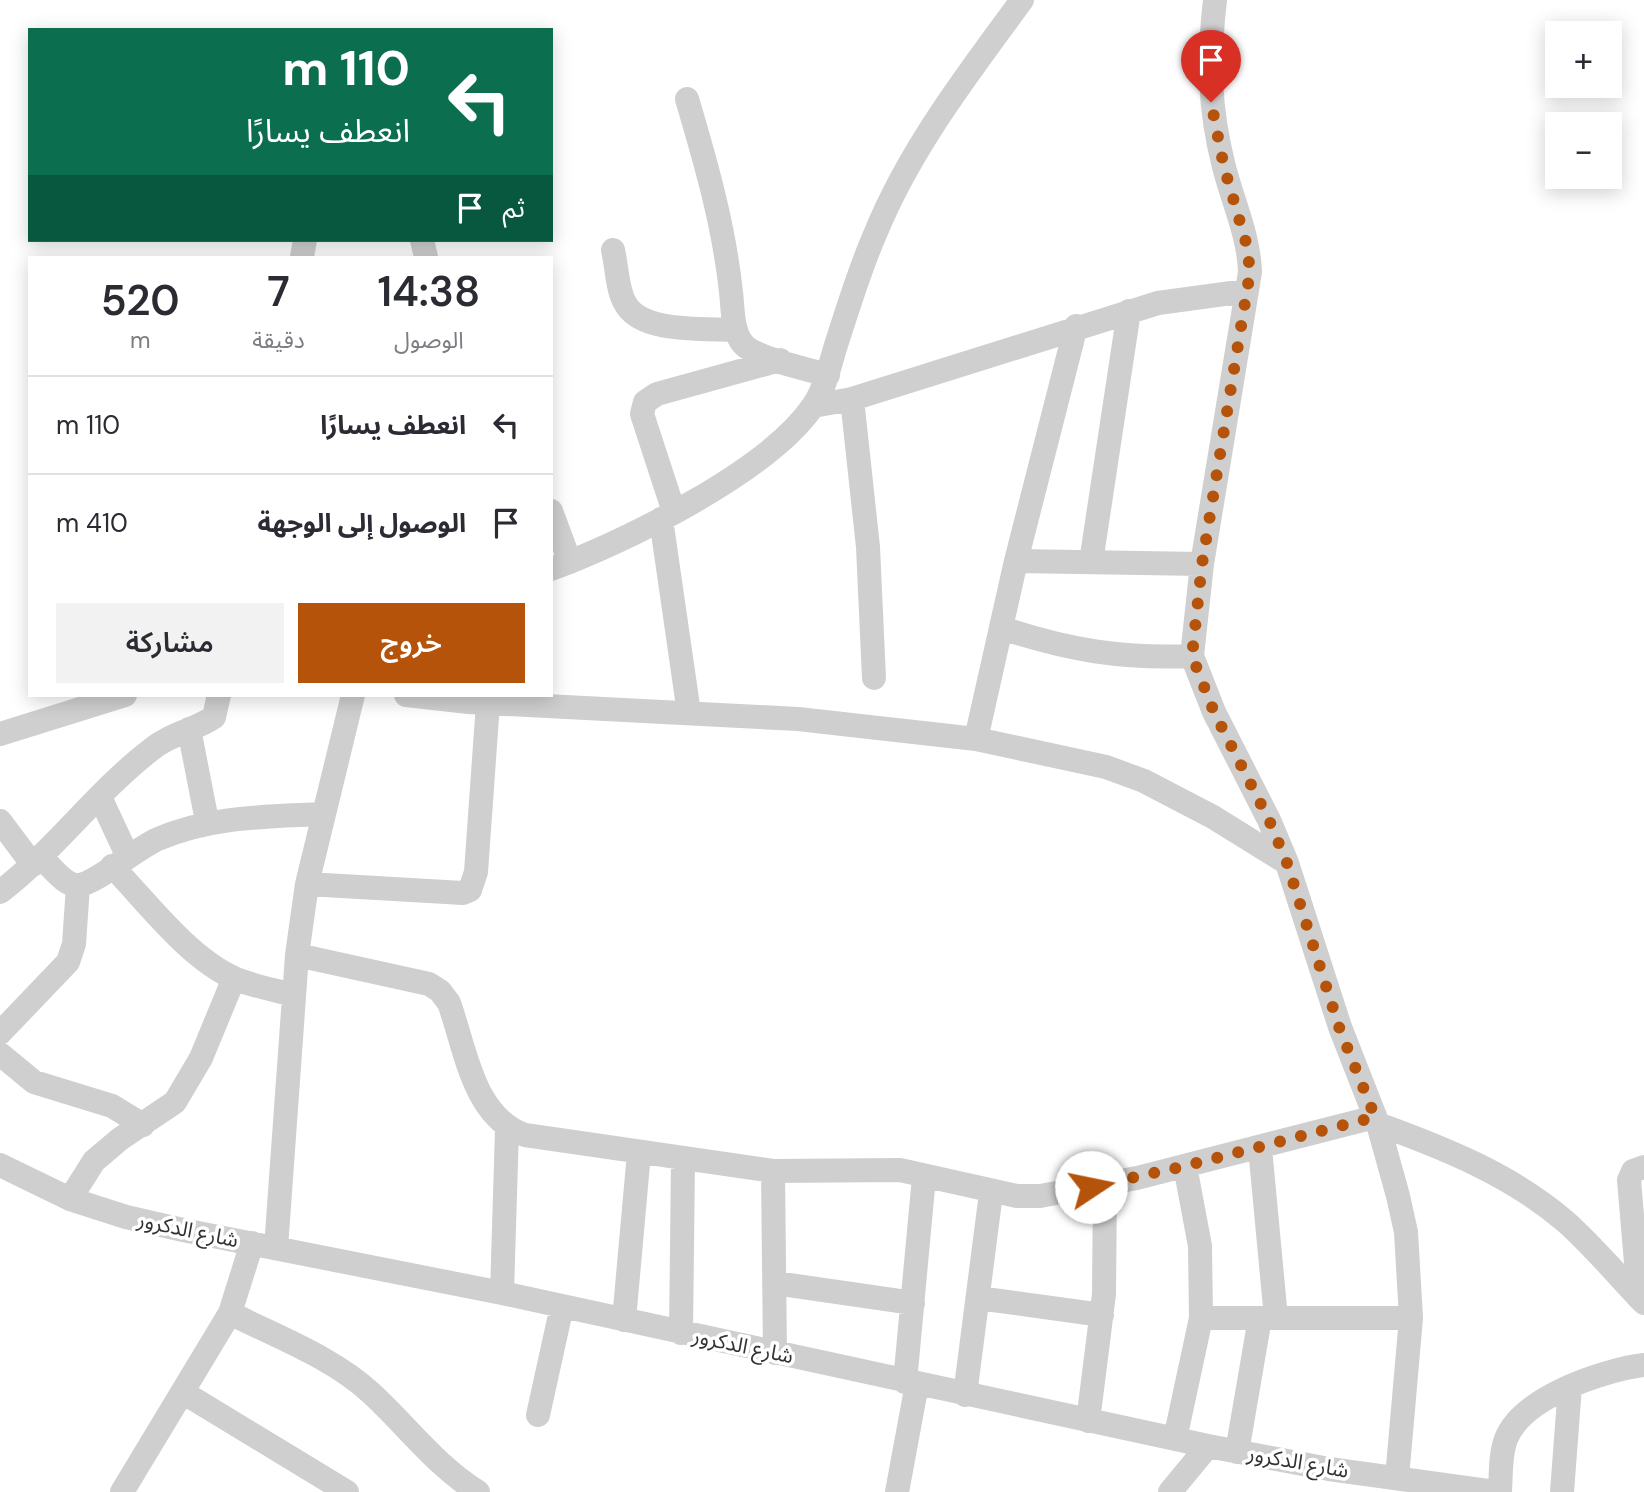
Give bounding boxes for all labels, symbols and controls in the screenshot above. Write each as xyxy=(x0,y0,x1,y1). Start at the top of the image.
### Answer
map controls xyxy=(1545,21,1622,189)
button: + xyxy=(1545,21,1622,98)
pin xyxy=(1181,30,1241,102)
text: 110 m xyxy=(282,36,410,100)
icon: arrive xyxy=(1192,41,1230,79)
icon: left xyxy=(434,56,525,147)
text: انعطف يسارًا xyxy=(246,110,410,152)
button: − xyxy=(1545,112,1622,189)
icon: arrive xyxy=(451,189,489,227)
text: ثم xyxy=(503,191,525,225)
text: 7 xyxy=(267,264,290,319)
text: 14:38 xyxy=(377,264,480,319)
text: 520 xyxy=(101,273,180,328)
text: m xyxy=(130,325,150,355)
text: دقيقة xyxy=(252,325,305,355)
text: الوصول xyxy=(394,325,464,355)
icon: left xyxy=(487,406,525,444)
text: 110 m xyxy=(56,408,120,442)
text: انعطف يسارًا xyxy=(320,408,466,442)
icon: arrive xyxy=(487,504,525,542)
text: 410 m xyxy=(56,506,128,540)
text: الوصول إلى الوجهة xyxy=(257,506,466,540)
button: مشاركة xyxy=(56,603,284,683)
button: خروج xyxy=(298,603,525,683)
position arrow xyxy=(1054,1150,1128,1224)
street label: شارع الدكرور xyxy=(134,1205,241,1255)
street label: شارع الدكرور xyxy=(689,1321,796,1371)
street label: شارع الدكرور xyxy=(1244,1439,1351,1486)

